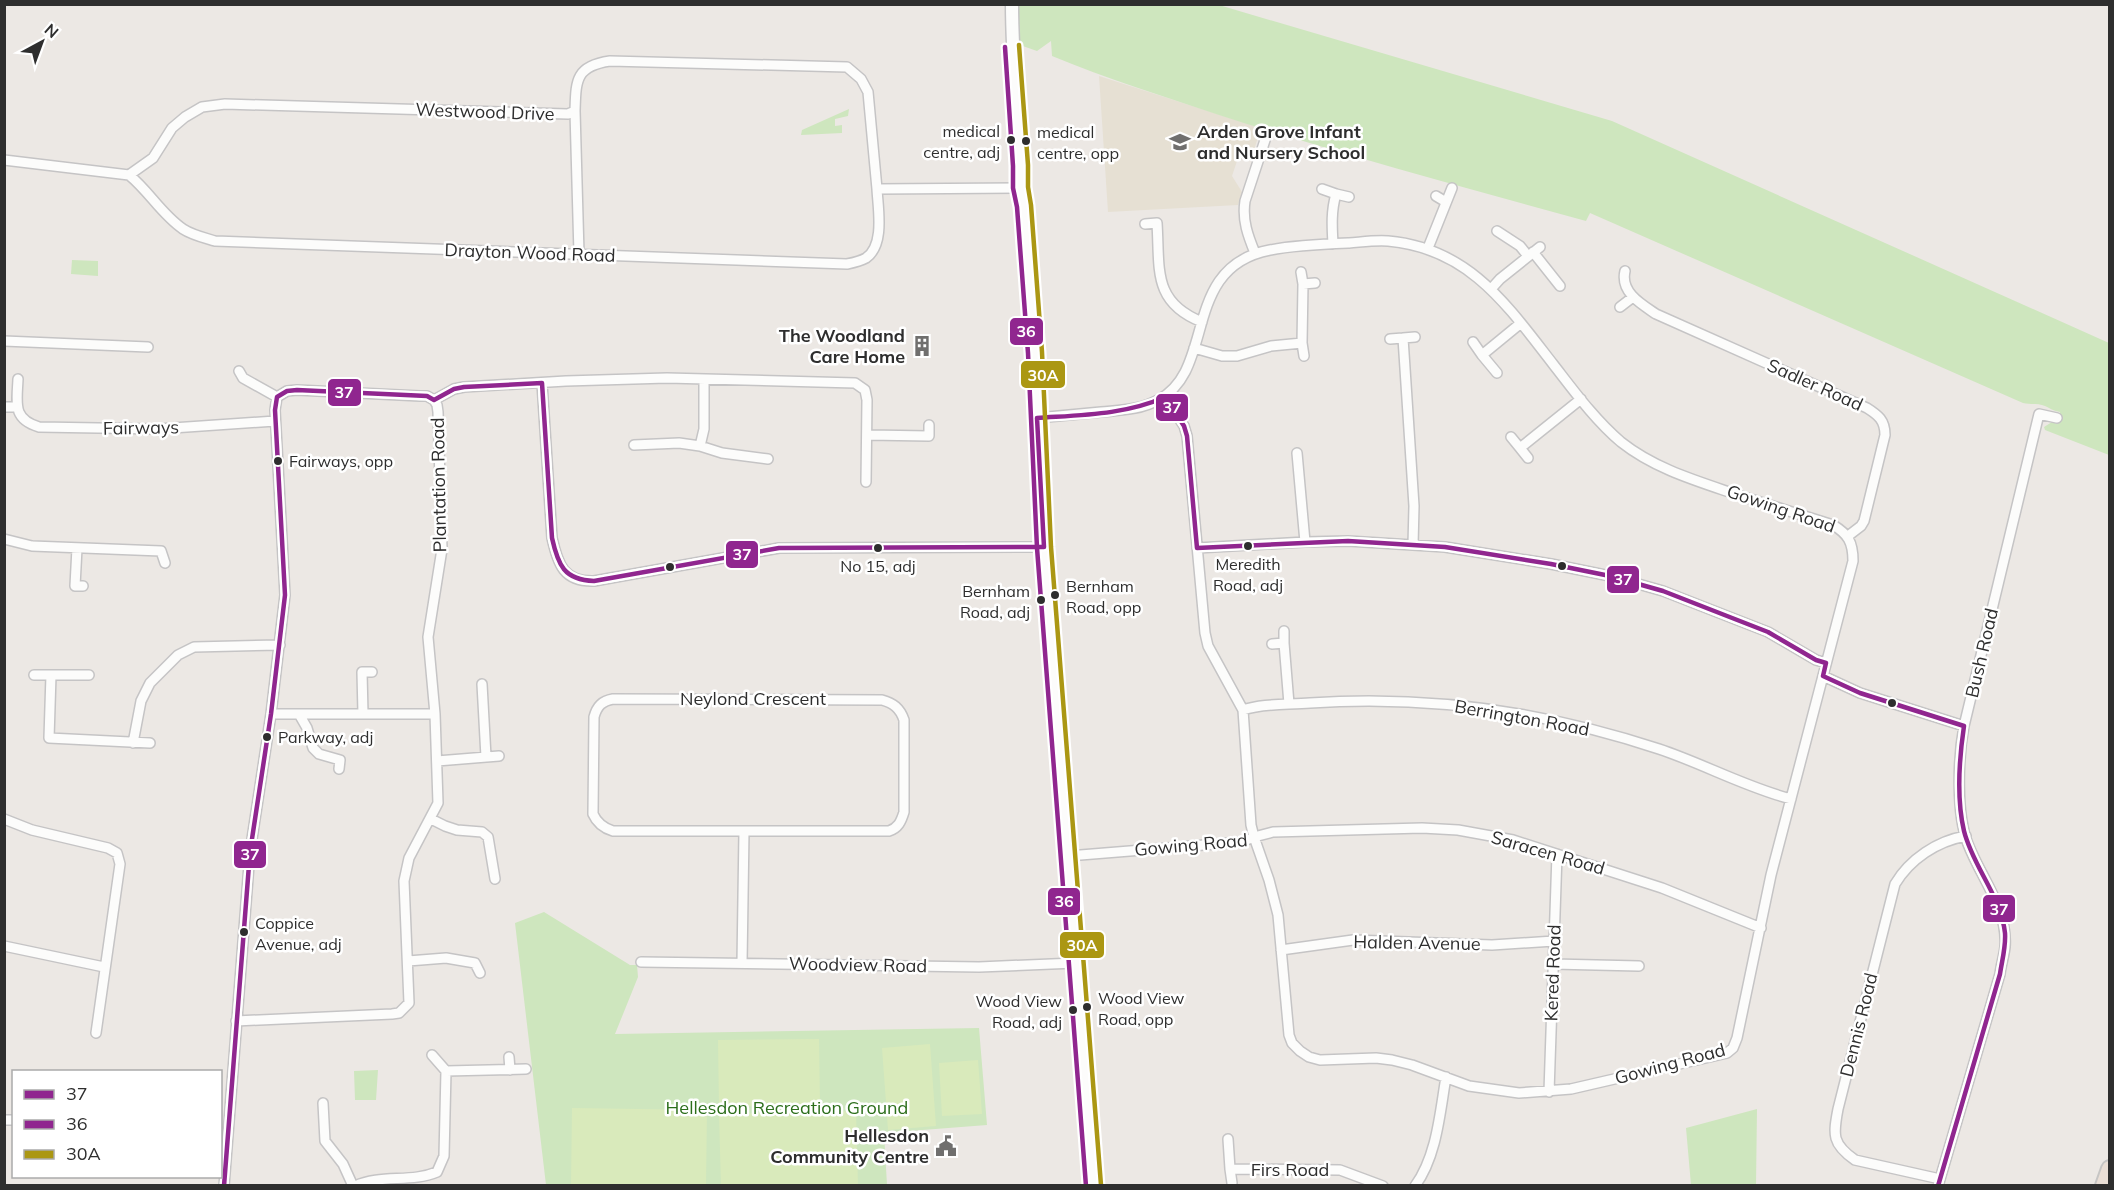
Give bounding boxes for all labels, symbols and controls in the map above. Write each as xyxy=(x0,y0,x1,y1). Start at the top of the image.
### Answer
north arrow xyxy=(12,12,72,72)
text: N xyxy=(41,19,63,42)
street label: Westwood Drive xyxy=(415,98,555,125)
place label: Arden Grove Infant and Nursery School xyxy=(1197,120,1365,164)
place label: medical centre, adj xyxy=(923,121,1000,162)
place label: medical centre, opp xyxy=(1037,122,1119,163)
school or university icon: Arden Grove Infant and Nursery School xyxy=(1168,130,1192,154)
marker: medical centre, adj xyxy=(1005,134,1017,146)
marker: medical centre, opp xyxy=(1020,135,1032,147)
street label: Drayton Wood Road xyxy=(444,238,616,267)
line badge: 36 xyxy=(1009,317,1044,346)
text: 36 xyxy=(1016,321,1036,341)
place label: The Woodland Care Home xyxy=(779,324,905,368)
building icon: The Woodland Care Home xyxy=(910,334,934,358)
street label: Sadler Road xyxy=(1764,353,1867,416)
line badge: 30A xyxy=(1020,360,1066,389)
text: 30A xyxy=(1027,365,1059,385)
line badge: 37 xyxy=(327,378,362,407)
text: 37 xyxy=(334,382,354,402)
line badge: 37 xyxy=(1155,393,1189,422)
text: 37 xyxy=(1162,397,1182,417)
street label: Fairways xyxy=(103,415,179,440)
street label: Plantation Road xyxy=(426,417,451,553)
place label: Fairways, opp xyxy=(289,451,393,471)
marker: Fairways, opp xyxy=(272,455,284,467)
street label: Gowing Road xyxy=(1724,479,1839,538)
line badge: 37 xyxy=(725,540,759,569)
marker: Meredith Road, adj xyxy=(1242,540,1254,552)
marker: No 15, adj xyxy=(872,542,884,554)
text: 37 xyxy=(732,544,752,564)
place label: Meredith Road, adj xyxy=(1213,554,1283,595)
place label: No 15, adj xyxy=(840,556,916,576)
unlabelled marker xyxy=(1556,560,1568,572)
unlabelled marker xyxy=(664,561,676,573)
line badge: 37 xyxy=(1606,565,1640,594)
text: 37 xyxy=(1613,569,1633,589)
place label: Bernham Road, opp xyxy=(1066,576,1141,617)
place label: Bernham Road, adj xyxy=(960,581,1030,622)
marker: Bernham Road, opp xyxy=(1049,589,1061,601)
marker: Bernham Road, adj xyxy=(1035,594,1047,606)
street label: Bush Road xyxy=(1960,606,2003,700)
street label: Neylond Crescent xyxy=(680,687,826,710)
street label: Berrington Road xyxy=(1453,694,1591,741)
unlabelled marker xyxy=(1886,697,1898,709)
place label: Parkway, adj xyxy=(278,727,373,747)
marker: Parkway, adj xyxy=(261,731,273,743)
street label: Saracen Road xyxy=(1489,825,1608,880)
street label: Gowing Road xyxy=(1133,828,1248,861)
line badge: 37 xyxy=(233,840,267,869)
text: 37 xyxy=(240,844,260,864)
line badge: 36 xyxy=(1047,887,1081,916)
text: 36 xyxy=(1054,891,1074,911)
line badge: 37 xyxy=(1982,894,2016,923)
text: 37 xyxy=(1989,899,2009,919)
place label: Coppice Avenue, adj xyxy=(255,913,342,954)
street label: Kered Road xyxy=(1539,924,1566,1022)
marker: Coppice Avenue, adj xyxy=(238,926,250,938)
street label: Halden Avenue xyxy=(1353,930,1481,955)
line badge: 30A xyxy=(1059,931,1105,959)
text: 30A xyxy=(1066,935,1098,955)
street label: Woodview Road xyxy=(789,952,927,977)
street label: Dennis Road xyxy=(1834,970,1883,1079)
place label: Wood View Road, opp xyxy=(1098,988,1184,1029)
place label: Wood View Road, adj xyxy=(976,991,1062,1032)
marker: Wood View Road, opp xyxy=(1081,1001,1093,1013)
marker: Wood View Road, adj xyxy=(1067,1004,1079,1016)
street label: Gowing Road xyxy=(1612,1038,1728,1089)
legend xyxy=(12,1070,222,1178)
text: 37 xyxy=(66,1082,88,1105)
park label: Hellesdon Recreation Ground xyxy=(666,1096,908,1119)
text: 36 xyxy=(66,1112,88,1135)
place label: Hellesdon Community Centre xyxy=(770,1124,929,1168)
public building icon: Hellesdon Community Centre xyxy=(934,1134,958,1158)
text: 30A xyxy=(66,1142,101,1165)
street label: Firs Road xyxy=(1251,1158,1329,1181)

